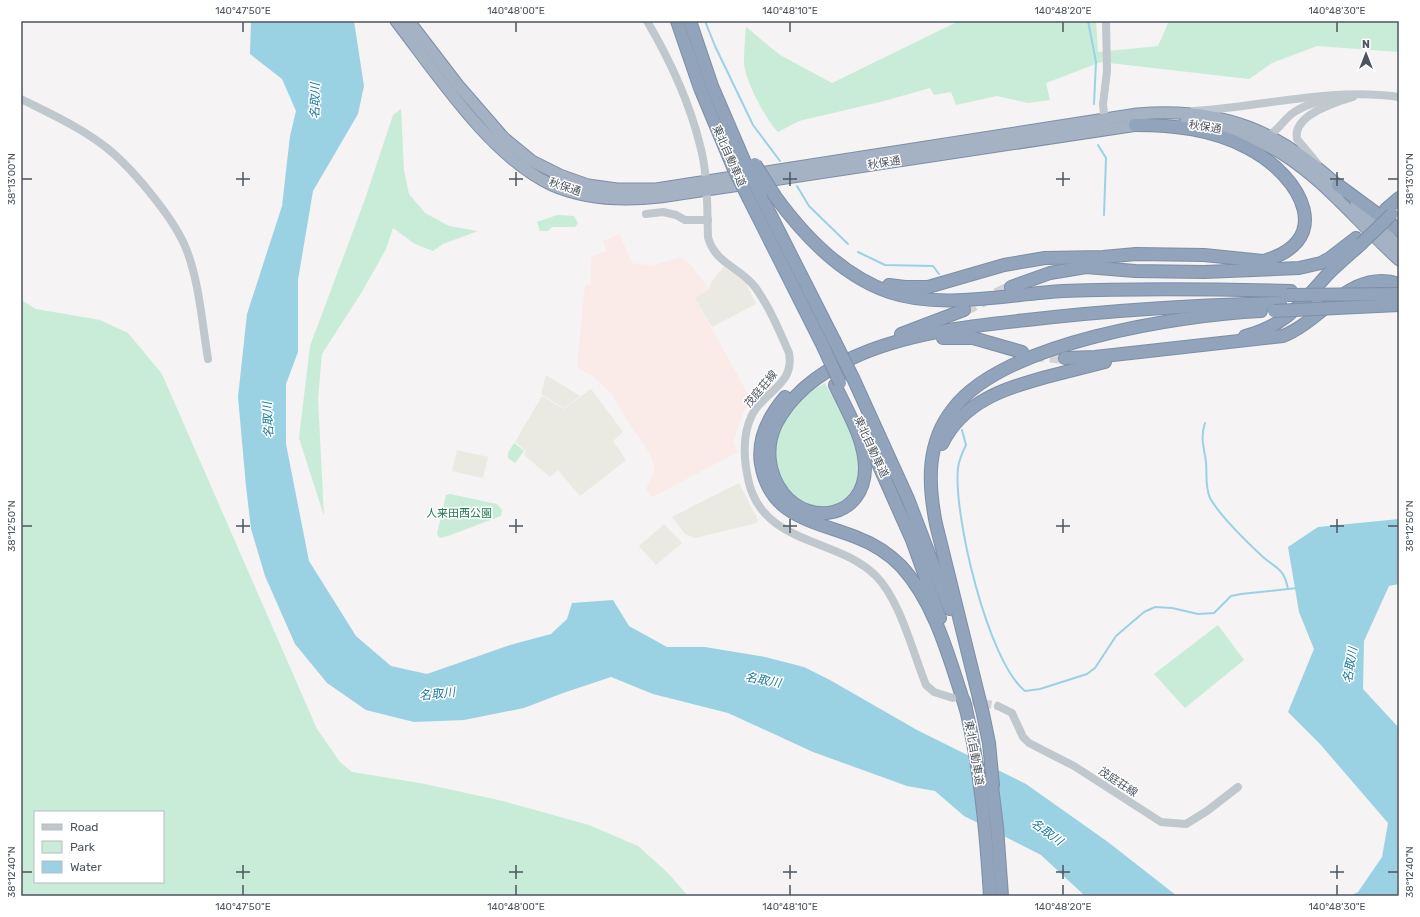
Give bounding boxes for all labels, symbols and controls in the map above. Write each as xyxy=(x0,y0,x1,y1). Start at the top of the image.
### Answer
text: 140°47'50"E xyxy=(215,5,271,17)
text: 140°48'00"E xyxy=(487,5,545,17)
text: 140°48'10"E xyxy=(762,5,818,17)
text: 140°48'20"E xyxy=(1034,5,1092,17)
text: 140°48'30"E xyxy=(1308,5,1366,17)
north arrow xyxy=(1346,34,1386,74)
text: N xyxy=(1362,38,1370,51)
water label: 名取川 xyxy=(308,81,322,119)
street label: 秋保通 xyxy=(1188,118,1222,136)
street label: 東北自動車道 xyxy=(710,123,748,189)
text: 38°13'00"N xyxy=(6,153,18,205)
text: 38°13'00"N xyxy=(1404,153,1416,205)
street label: 秋保通 xyxy=(867,154,901,172)
street label: 秋保通 xyxy=(547,175,583,199)
street label: 茂庭荘線 xyxy=(742,368,780,410)
water label: 名取川 xyxy=(260,400,276,438)
street label: 東北自動車道 xyxy=(851,414,891,480)
text: 38°12'50"N xyxy=(6,500,18,552)
text: 38°12'50"N xyxy=(1404,500,1416,552)
park label: 人来田西公園 xyxy=(426,507,492,520)
water label: 名取川 xyxy=(1340,644,1360,684)
water label: 名取川 xyxy=(744,670,784,691)
water label: 名取川 xyxy=(418,685,458,703)
street label: 東北自動車道 xyxy=(962,719,986,787)
street label: 茂庭荘線 xyxy=(1096,765,1140,799)
legend xyxy=(34,811,164,883)
water label: 名取川 xyxy=(1028,816,1067,849)
text: Road xyxy=(70,820,98,834)
text: Park xyxy=(70,840,96,854)
text: 38°12'40"N xyxy=(6,846,18,898)
text: 38°12'40"N xyxy=(1404,846,1416,898)
text: Water xyxy=(70,860,102,874)
text: 140°47'50"E xyxy=(215,901,271,913)
text: 140°48'00"E xyxy=(487,901,545,913)
text: 140°48'10"E xyxy=(762,901,818,913)
text: 140°48'20"E xyxy=(1034,901,1092,913)
text: 140°48'30"E xyxy=(1308,901,1366,913)

